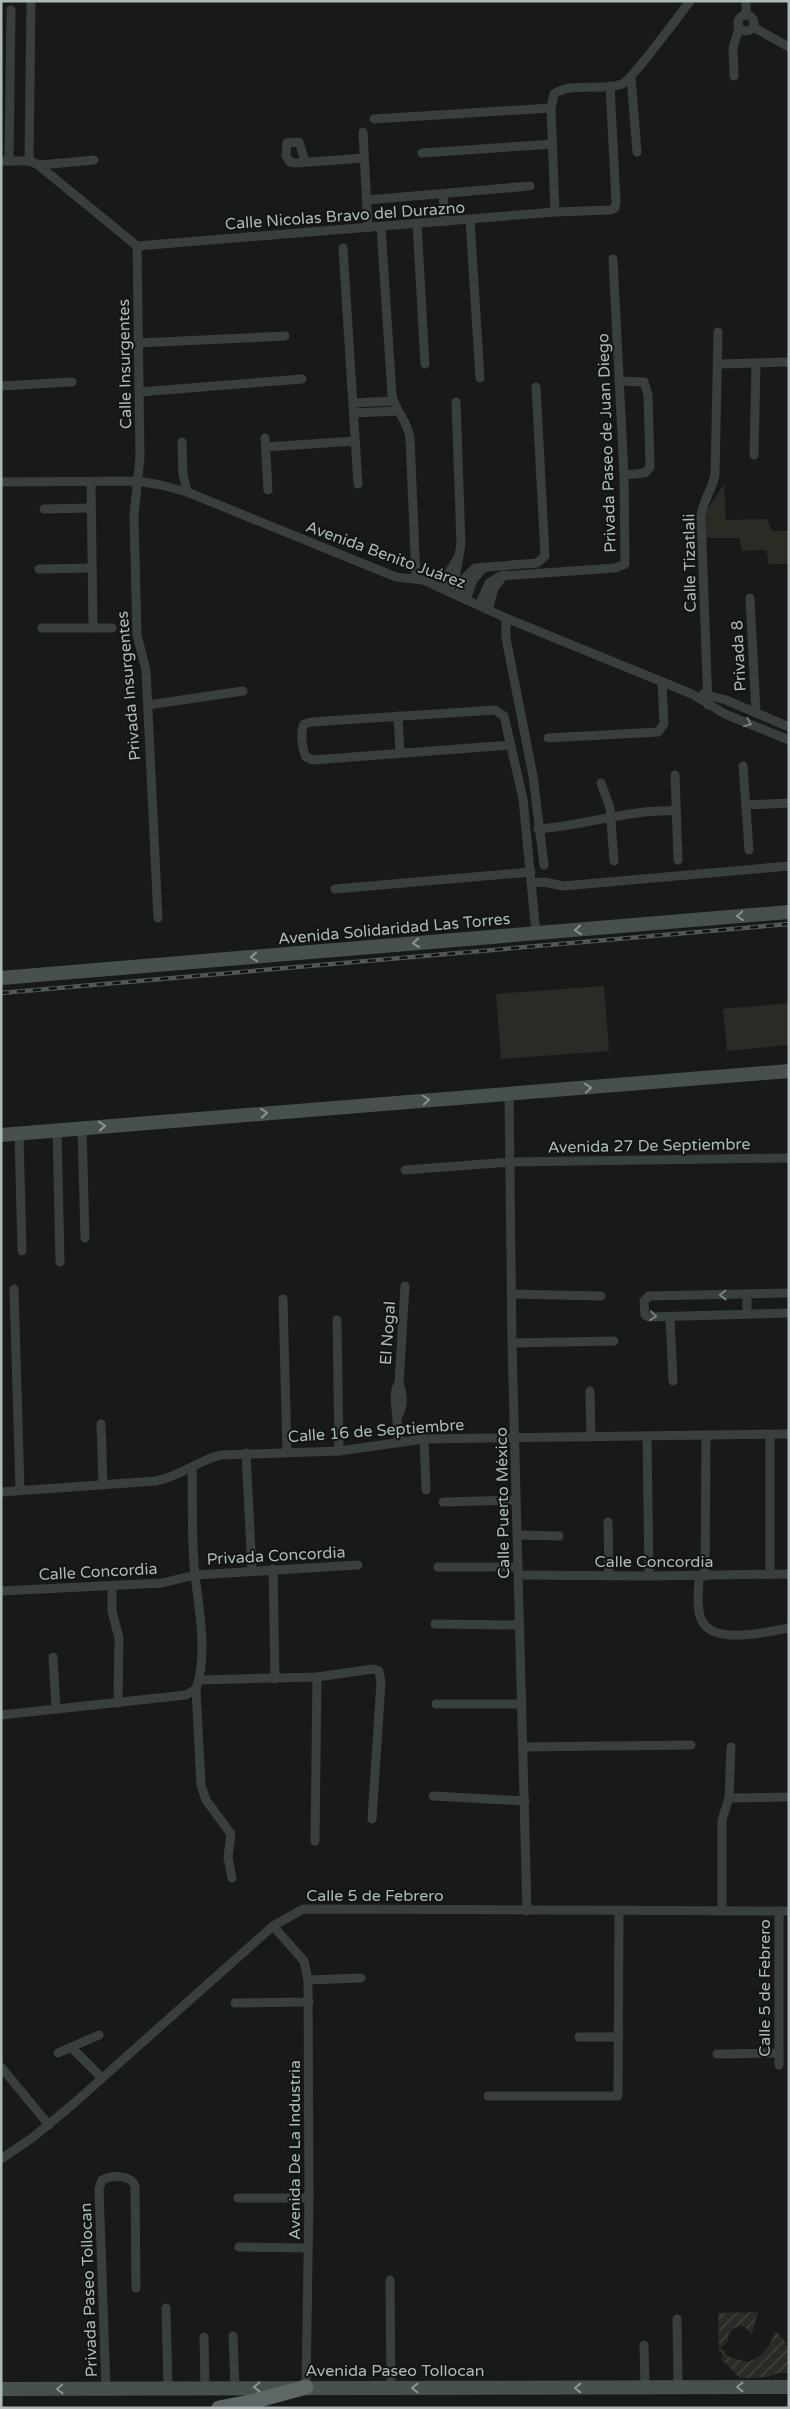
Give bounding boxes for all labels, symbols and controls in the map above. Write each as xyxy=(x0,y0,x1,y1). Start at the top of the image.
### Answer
street label: Calle Nicolas Bravo del Durazno xyxy=(224,198,466,234)
street label: Calle Insurgentes xyxy=(114,299,136,429)
street label: Privada Paseo de Juan Diego xyxy=(593,333,621,553)
street label: Calle Tizatlali xyxy=(679,513,701,613)
street label: Avenida Benito Juárez xyxy=(303,517,468,593)
street label: Privada Insurgentes xyxy=(112,610,146,762)
street label: Privada 8 xyxy=(727,620,751,692)
one-way arrow xyxy=(743,717,752,728)
street label: Avenida Solidaridad Las Torres xyxy=(277,909,511,949)
one-way arrow xyxy=(736,910,744,921)
one-way arrow xyxy=(574,924,582,935)
one-way arrow xyxy=(412,938,420,949)
one-way arrow xyxy=(250,951,258,962)
one-way arrow xyxy=(584,1082,592,1093)
one-way arrow xyxy=(422,1095,430,1106)
one-way arrow xyxy=(260,1108,268,1119)
one-way arrow xyxy=(98,1121,106,1132)
street label: Avenida 27 De Septiembre xyxy=(547,1134,751,1158)
one-way arrow xyxy=(718,1289,726,1300)
street label: El Nogal xyxy=(376,1301,400,1366)
one-way arrow xyxy=(650,1310,658,1321)
street label: Calle 16 de Septiembre xyxy=(287,1415,465,1447)
street label: Calle Puerto México xyxy=(492,1427,514,1579)
street label: Privada Concordia xyxy=(206,1542,346,1570)
street label: Calle Concordia xyxy=(595,1552,713,1572)
street label: Calle Concordia xyxy=(38,1559,158,1585)
street label: Calle 5 de Febrero xyxy=(306,1886,444,1906)
street label: Calle 5 de Febrero xyxy=(755,1919,775,2057)
street label: Avenida De La Industria xyxy=(285,2060,305,2240)
street label: Privada Paseo Tollocan xyxy=(76,2202,102,2378)
street label: Avenida Paseo Tollocan xyxy=(305,2361,485,2381)
one-way arrow xyxy=(253,2382,260,2392)
one-way arrow xyxy=(736,2382,744,2392)
one-way arrow xyxy=(411,2383,418,2393)
one-way arrow xyxy=(573,2383,581,2393)
one-way arrow xyxy=(55,2384,63,2394)

